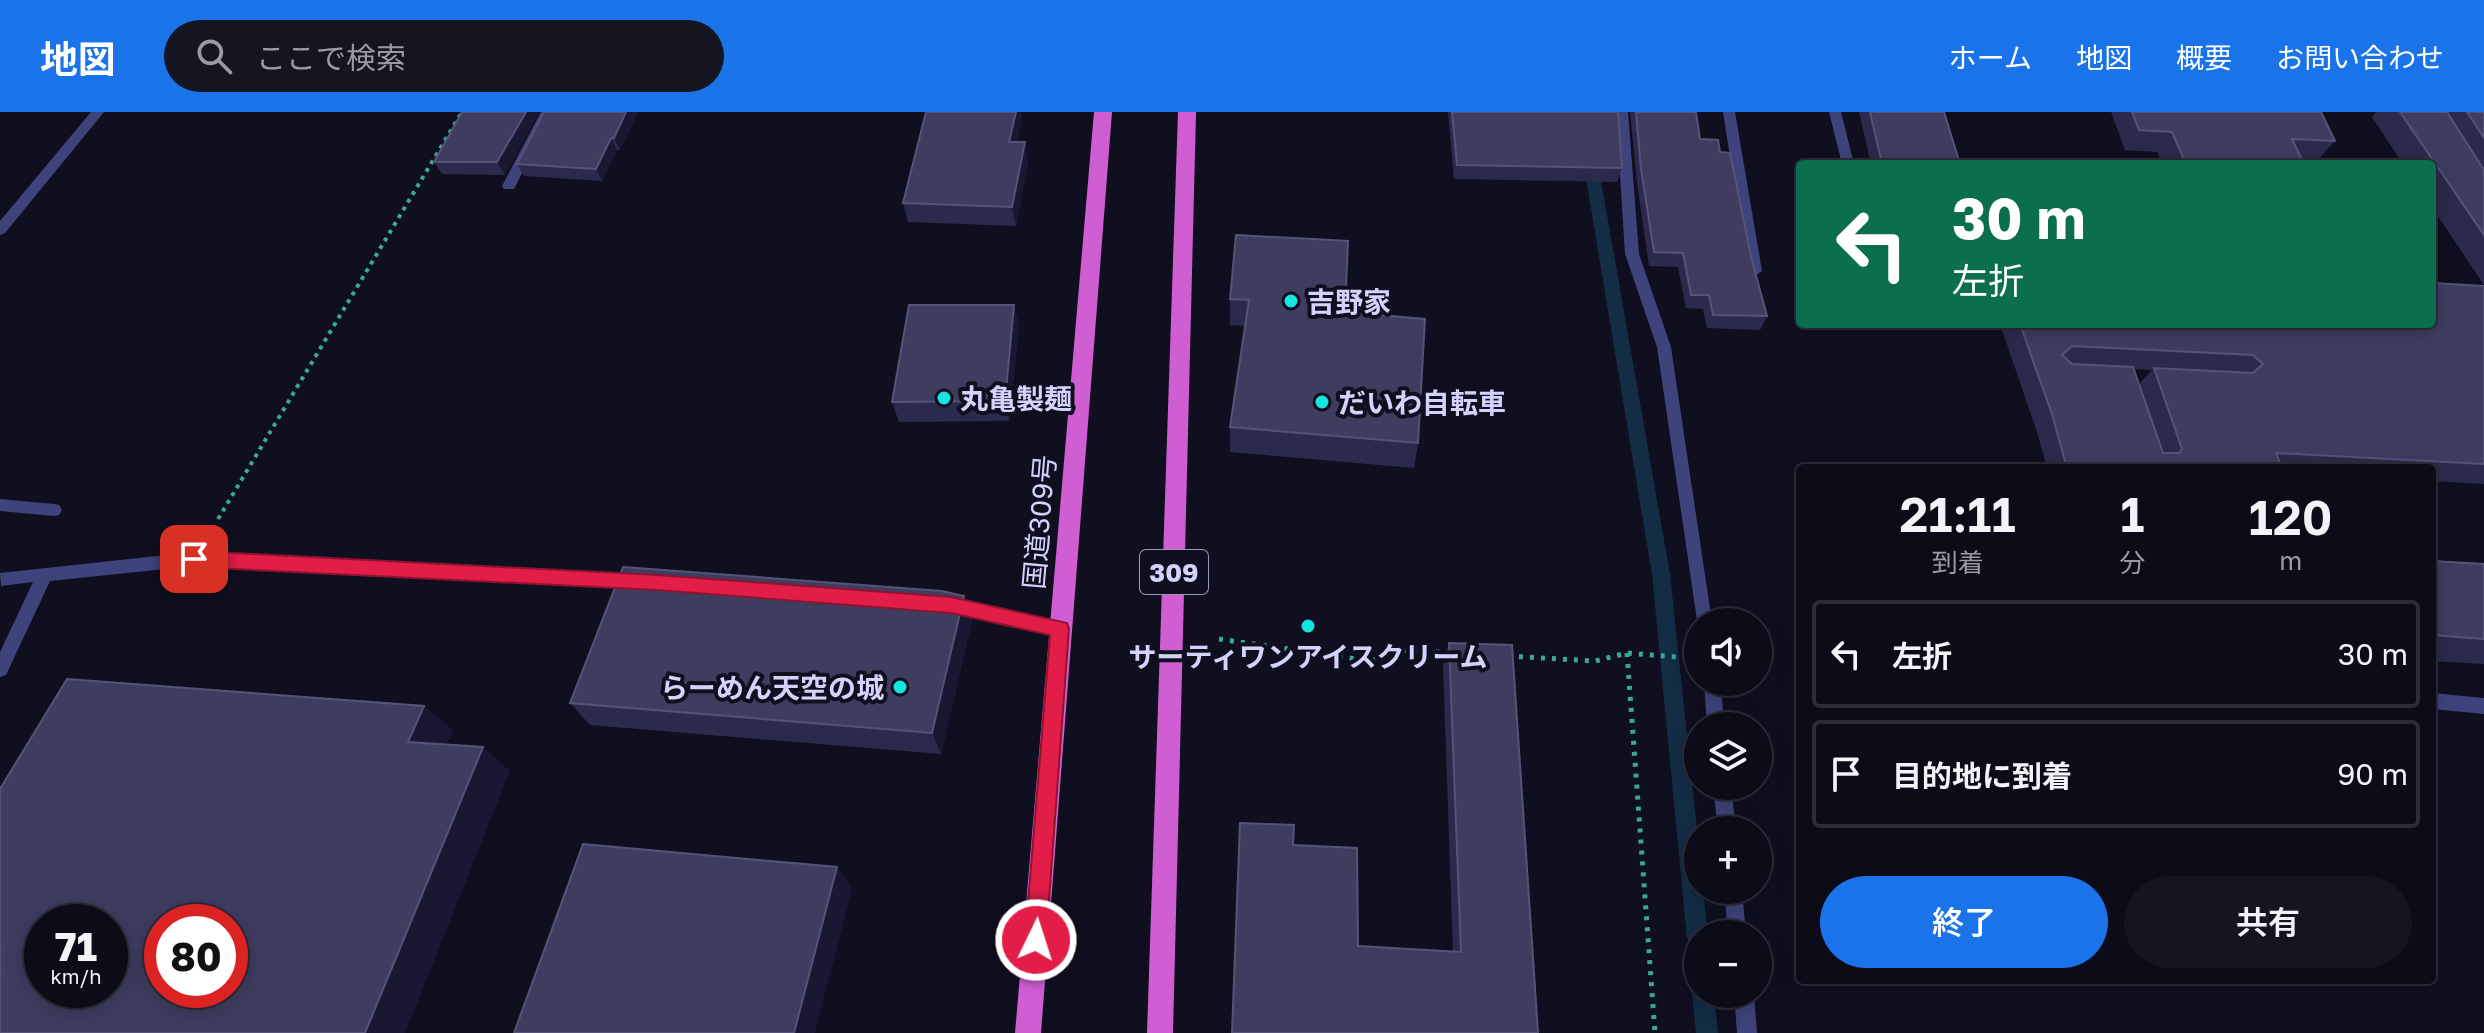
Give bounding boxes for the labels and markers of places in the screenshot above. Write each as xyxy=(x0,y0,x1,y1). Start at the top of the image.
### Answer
place label: 吉野家 xyxy=(1307,285,1391,318)
marker: 吉野家 xyxy=(1282,292,1300,310)
place label: 丸亀製麺 xyxy=(960,382,1072,415)
place label: だいわ自転車 xyxy=(1338,386,1506,419)
marker: 丸亀製麺 xyxy=(935,389,953,407)
marker: だいわ自転車 xyxy=(1313,393,1331,411)
pin xyxy=(160,525,228,593)
marker: サーティワンアイスクリーム xyxy=(1299,617,1317,635)
place label: サーティワンアイスクリーム xyxy=(1128,640,1488,673)
place label: らーめん天空の城 xyxy=(660,671,884,704)
marker: らーめん天空の城 xyxy=(891,678,909,696)

